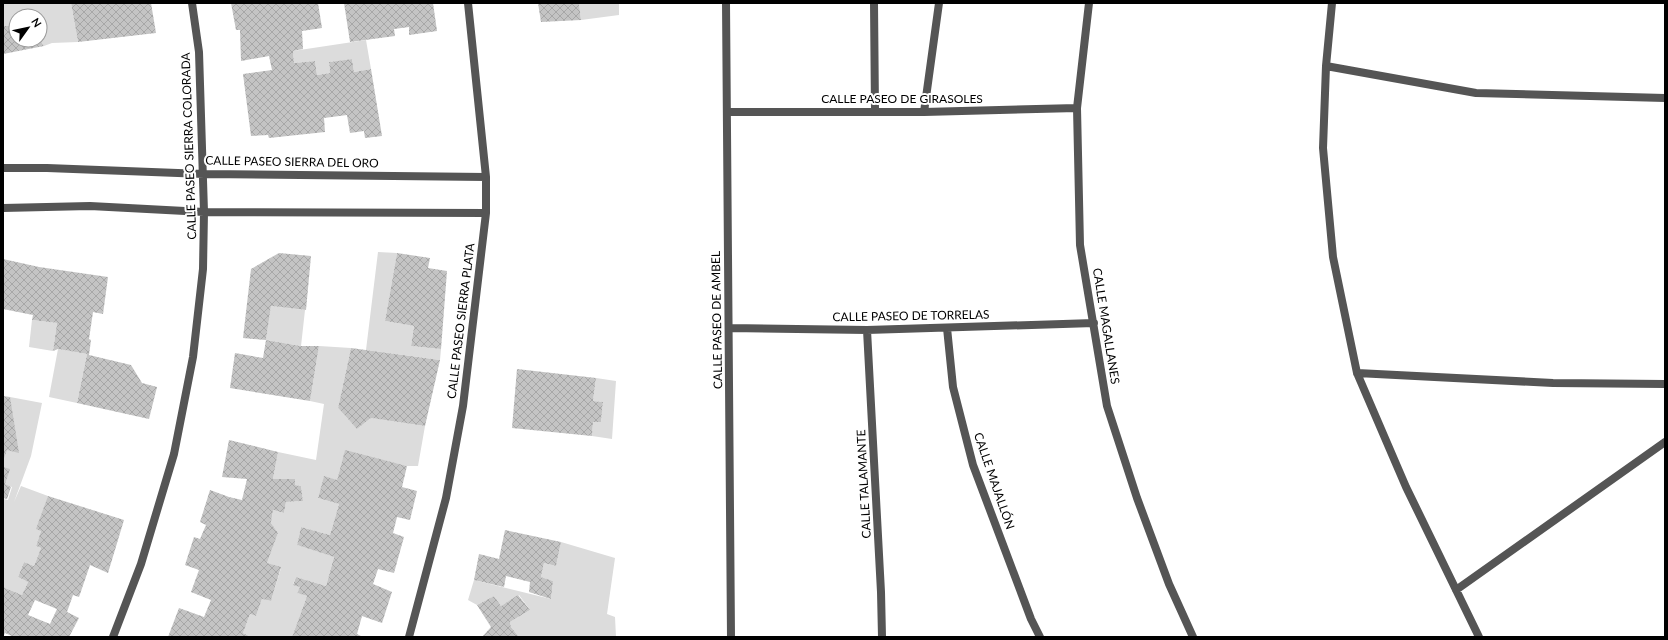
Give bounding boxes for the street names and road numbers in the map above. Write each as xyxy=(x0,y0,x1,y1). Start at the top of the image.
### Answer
street label: CALLE PASEO SIERRA COLORADA xyxy=(178,51,199,240)
street label: CALLE PASEO DE GIRASOLES xyxy=(821,91,983,106)
street label: CALLE PASEO SIERRA DEL ORO xyxy=(205,152,379,171)
street label: CALLE PASEO SIERRA PLATA xyxy=(444,241,478,400)
street label: CALLE PASEO DE AMBEL xyxy=(708,251,725,389)
street label: CALLE MAGALLANES xyxy=(1090,267,1123,385)
street label: CALLE PASEO DE TORRELAS xyxy=(832,307,990,324)
street label: CALLE TALAMANTE xyxy=(853,429,874,539)
street label: CALLE MAJALLÓN xyxy=(971,430,1018,531)

